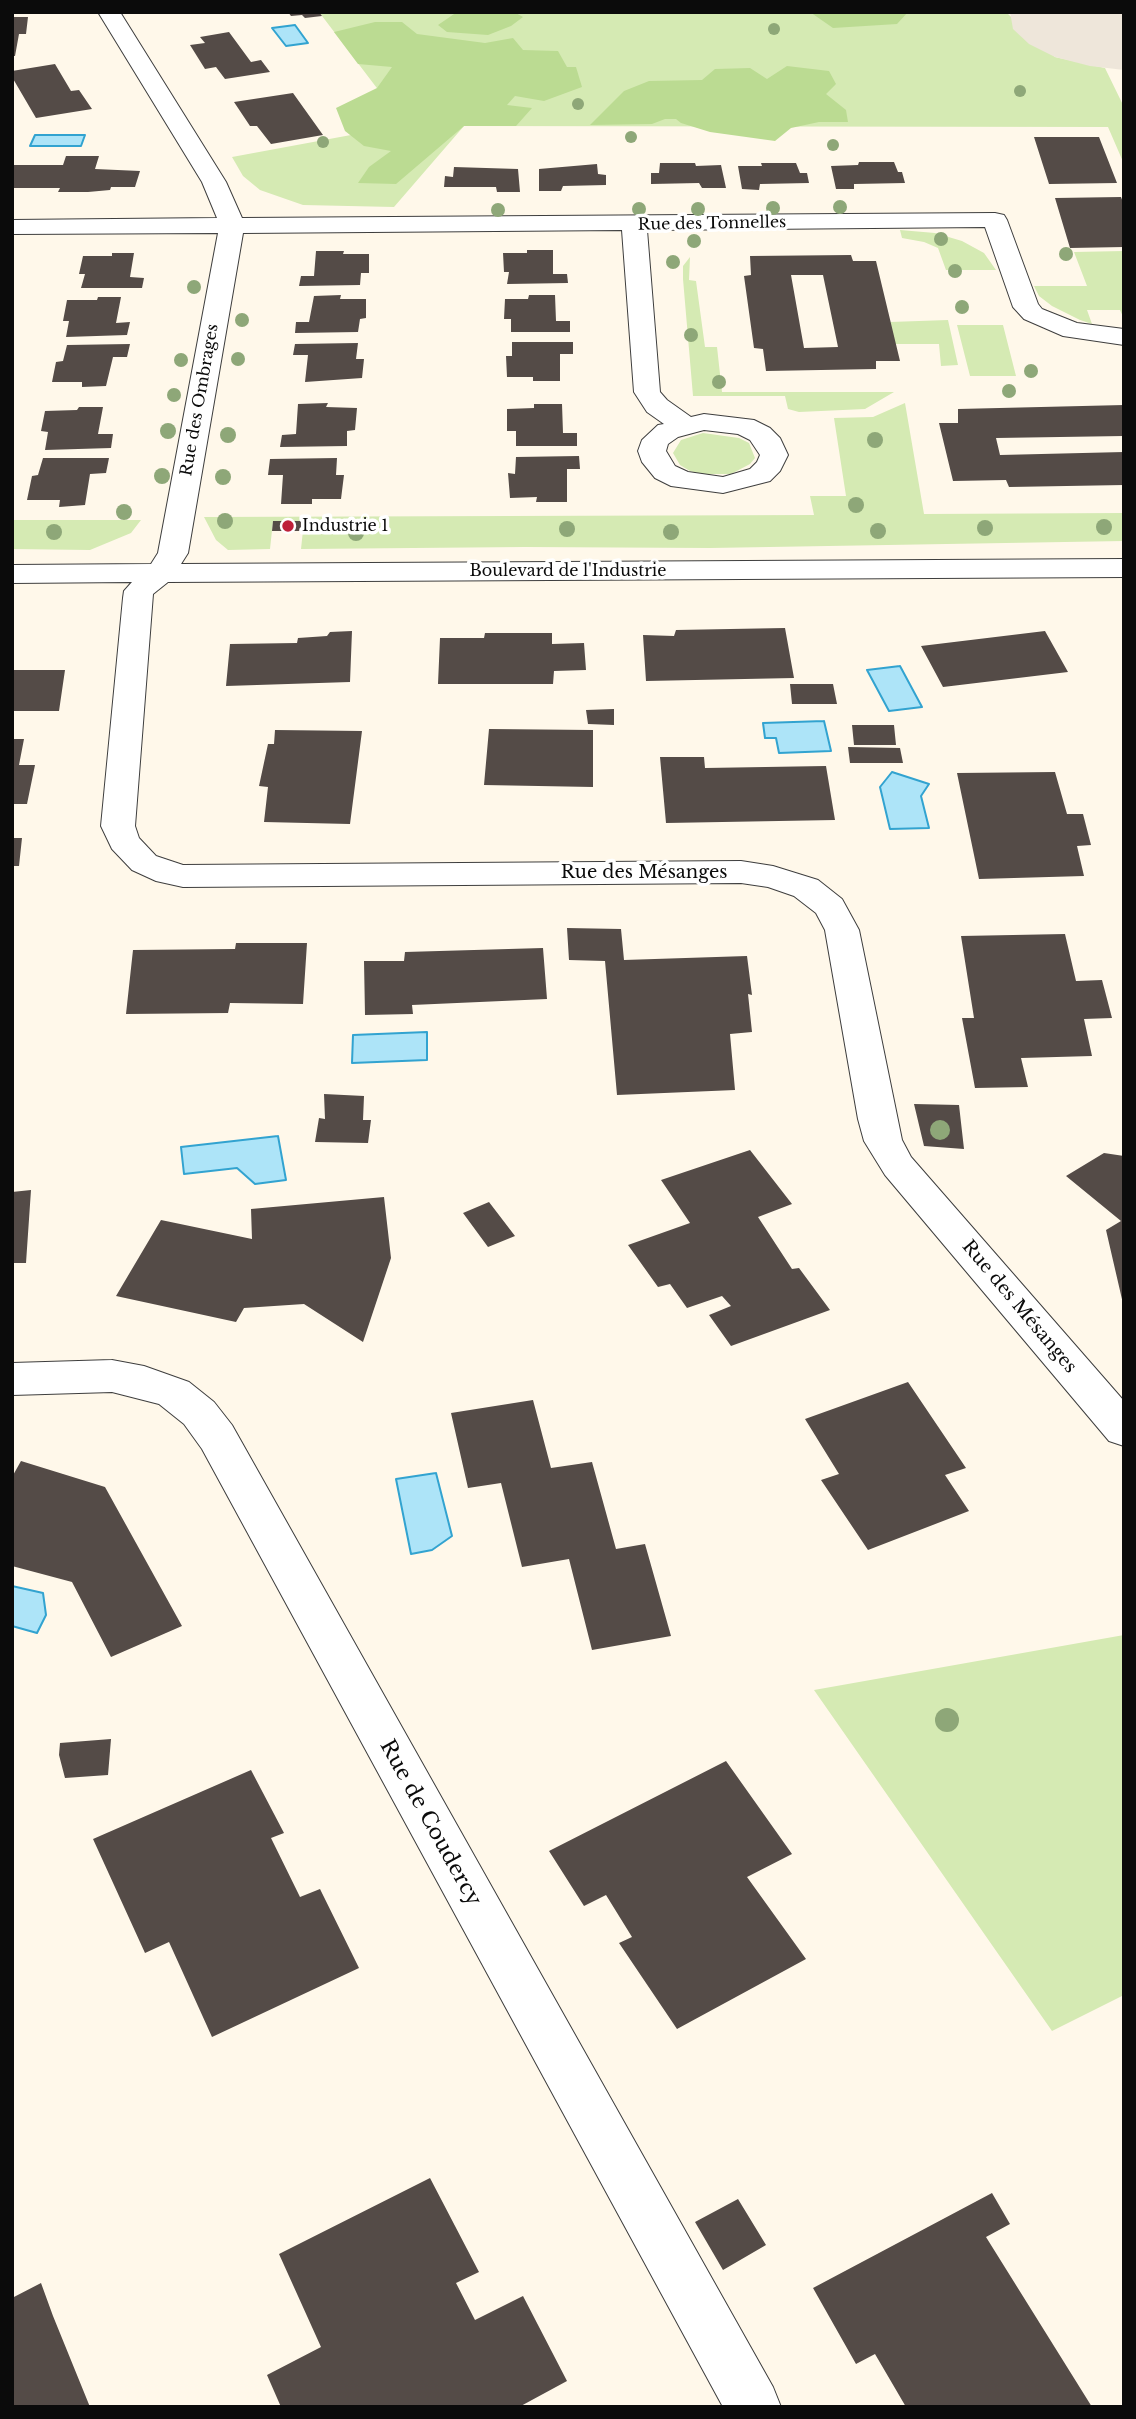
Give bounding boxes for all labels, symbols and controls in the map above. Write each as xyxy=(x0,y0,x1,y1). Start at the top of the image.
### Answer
street label: Rue des Tonnelles xyxy=(638,213,786,235)
street label: Rue des Ombrages xyxy=(177,322,223,478)
place label: Industrie 1 xyxy=(302,516,388,536)
marker: Industrie 1 xyxy=(280,518,296,534)
street label: Boulevard de l'Industrie xyxy=(470,561,666,581)
street label: Rue des Mésanges xyxy=(561,862,727,884)
street label: Rue des Mésanges xyxy=(957,1236,1081,1378)
street label: Rue de Coudercy xyxy=(374,1735,486,1911)

